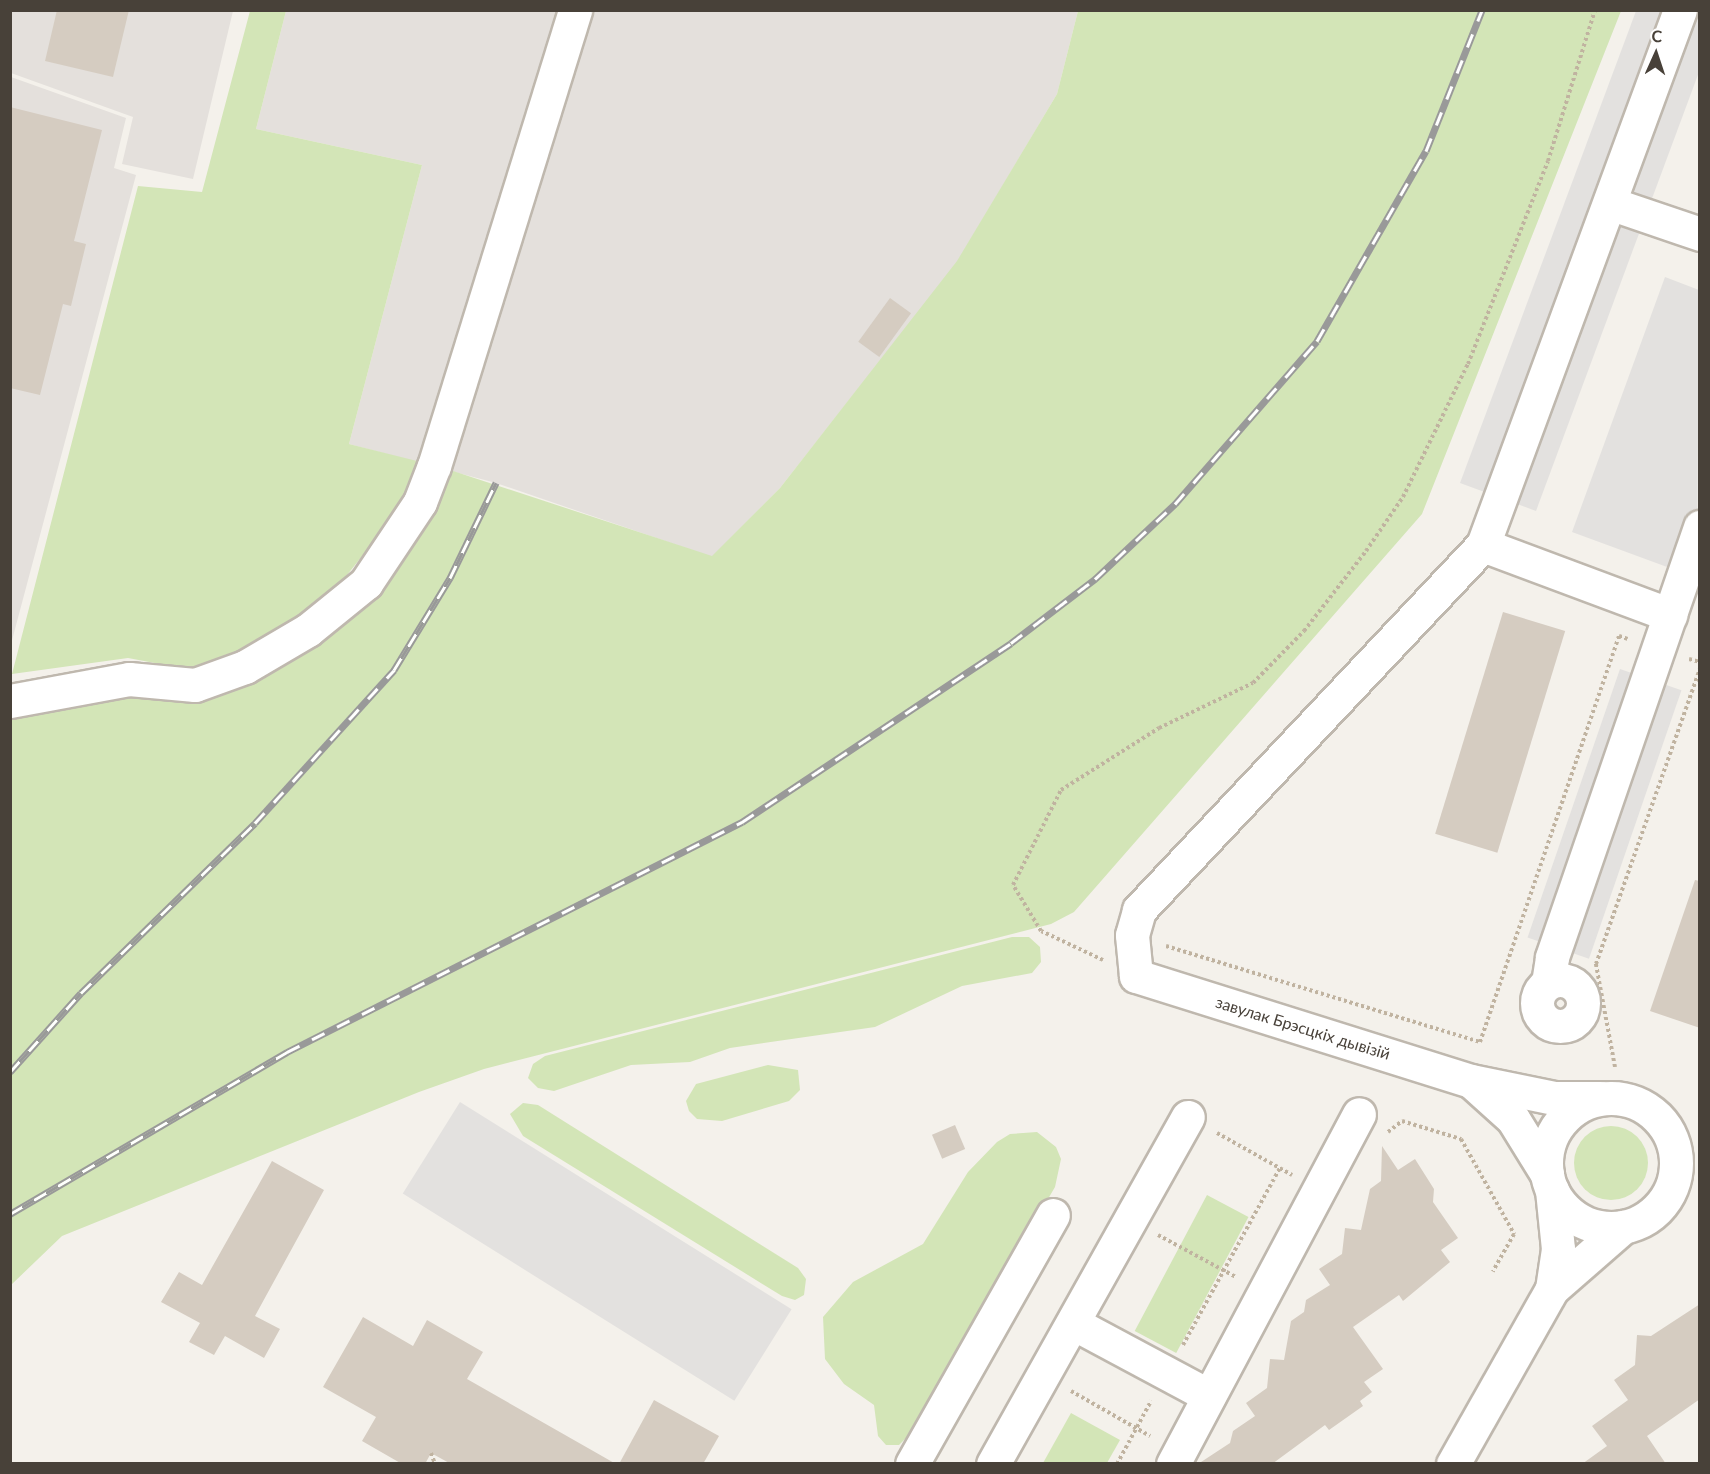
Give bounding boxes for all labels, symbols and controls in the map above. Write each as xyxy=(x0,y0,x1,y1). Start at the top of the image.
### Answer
north arrow xyxy=(1626,24,1686,84)
text: С xyxy=(1651,26,1663,45)
street label: завулак Брэсцкіх дывізій xyxy=(1213,992,1393,1064)

